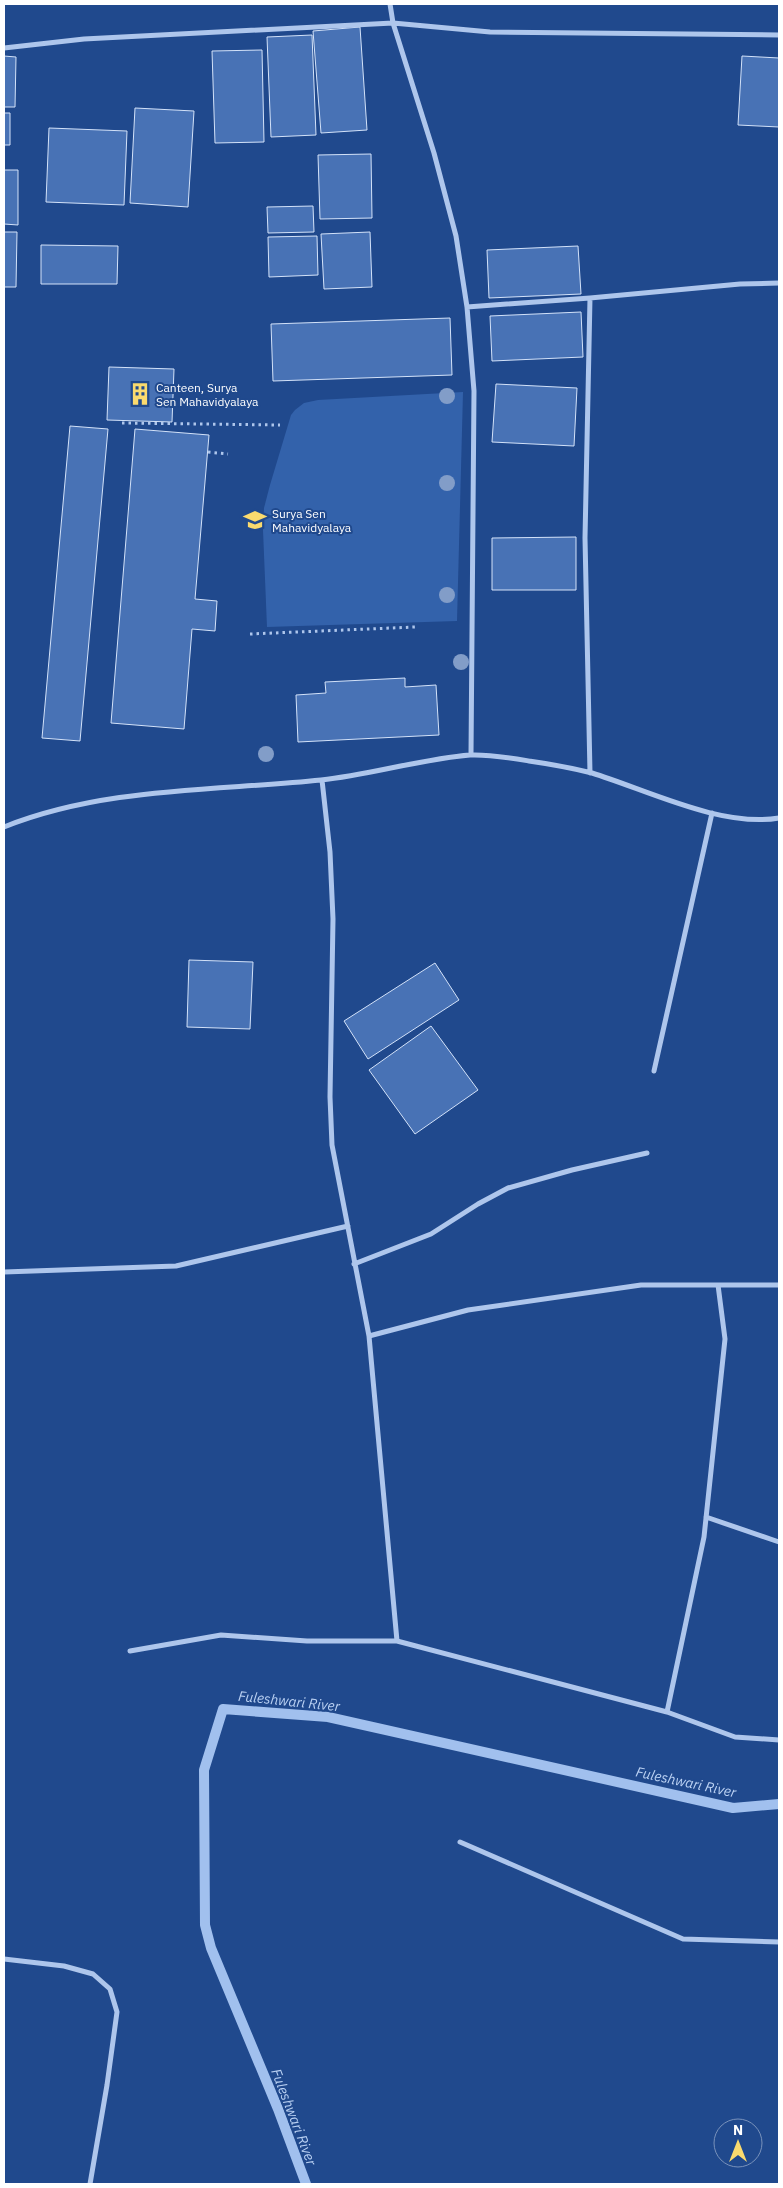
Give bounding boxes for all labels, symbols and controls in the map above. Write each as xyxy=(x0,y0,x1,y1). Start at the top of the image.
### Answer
place label: Canteen, Surya Sen Mahavidyalaya xyxy=(156,380,259,409)
building icon: Canteen, Surya Sen Mahavidyalaya xyxy=(127,381,153,407)
place label: Surya Sen Mahavidyalaya xyxy=(272,506,352,535)
school or university icon: Surya Sen Mahavidyalaya xyxy=(242,507,268,533)
water label: Fuleshwari River xyxy=(237,1687,342,1715)
water label: Fuleshwari River xyxy=(634,1763,739,1802)
water label: Fuleshwari River xyxy=(267,2066,321,2169)
north arrow xyxy=(713,2118,763,2168)
text: N xyxy=(733,2121,743,2139)

